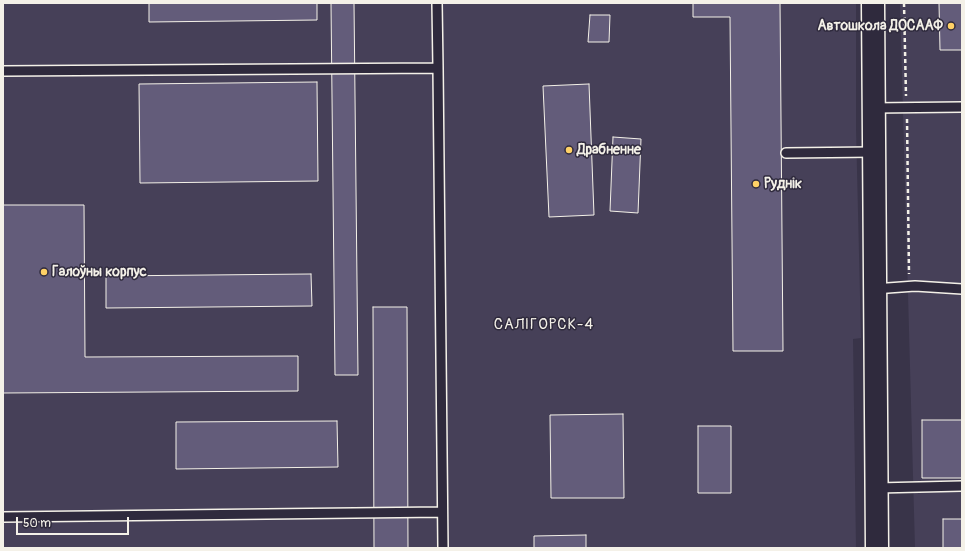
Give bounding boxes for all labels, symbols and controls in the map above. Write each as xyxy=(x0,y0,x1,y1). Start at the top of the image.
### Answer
place label: Автошкола ДОСААФ xyxy=(817,18,943,34)
marker: Автошкола ДОСААФ xyxy=(946,21,956,31)
place label: Драбненне xyxy=(577,142,641,158)
marker: Драбненне xyxy=(564,145,574,155)
place label: Руднік xyxy=(764,176,802,192)
marker: Руднік xyxy=(751,179,761,189)
place label: Галоўны корпус xyxy=(52,264,147,280)
marker: Галоўны корпус xyxy=(39,267,49,277)
district label: САЛІГОРСК-4 xyxy=(494,316,594,334)
scale bar xyxy=(18,509,131,535)
text: 50 m xyxy=(23,516,51,531)

